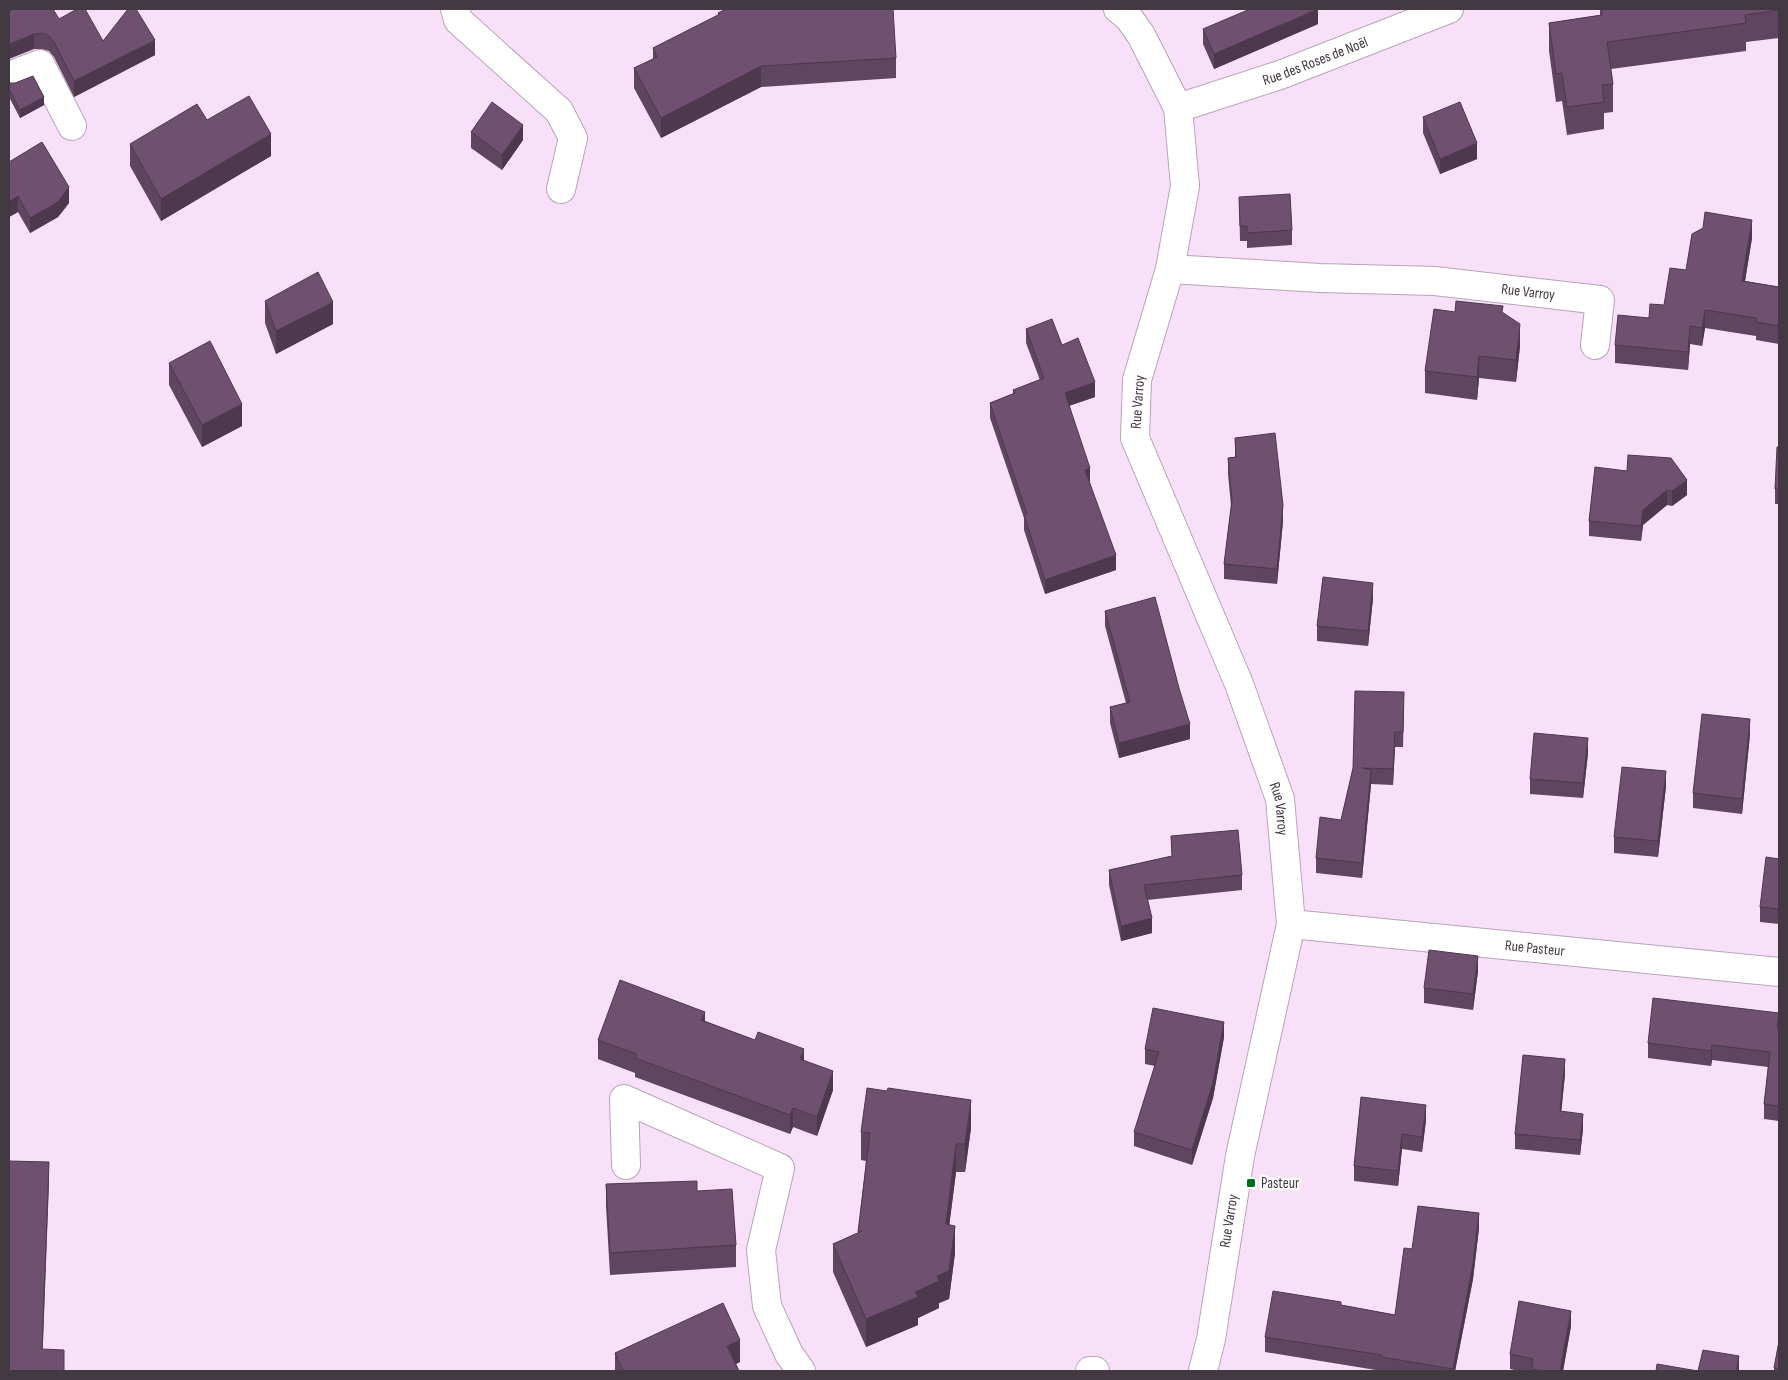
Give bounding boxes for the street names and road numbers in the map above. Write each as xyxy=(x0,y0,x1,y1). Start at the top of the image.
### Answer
street label: Rue des Roses de Noël xyxy=(1260,32,1371,90)
street label: Rue Varroy xyxy=(1500,279,1556,304)
street label: Rue Varroy xyxy=(1127,374,1149,430)
street label: Rue Varroy xyxy=(1265,779,1293,836)
street label: Rue Pasteur xyxy=(1504,936,1566,960)
street label: Rue Varroy xyxy=(1215,1193,1243,1249)

